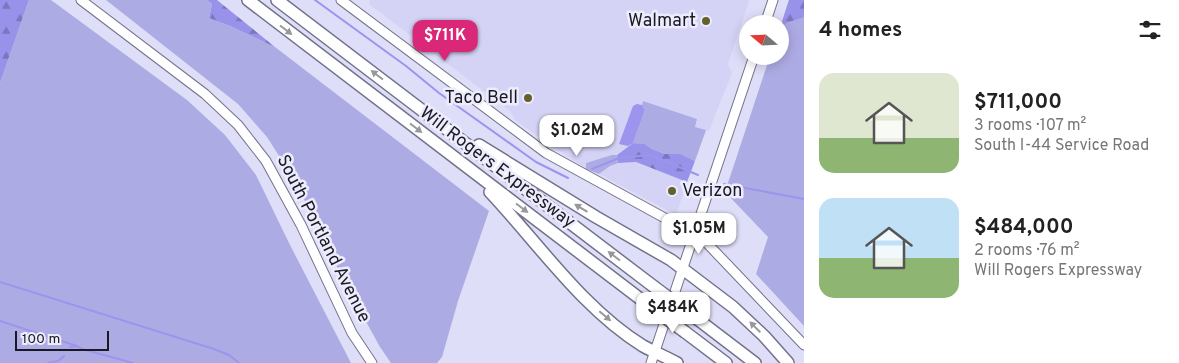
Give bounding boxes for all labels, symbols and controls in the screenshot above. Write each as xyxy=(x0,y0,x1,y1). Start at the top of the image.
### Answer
place label: Walmart xyxy=(628,10,696,33)
marker: Walmart xyxy=(700,15,712,27)
north arrow xyxy=(739,15,789,65)
map controls xyxy=(739,15,789,65)
icon: filters xyxy=(1136,16,1164,44)
text: 4 homes xyxy=(819,17,902,44)
pin: $711K xyxy=(410,20,480,62)
one-way arrow xyxy=(279,24,292,35)
text: $711K xyxy=(424,26,466,46)
one-way arrow xyxy=(371,70,384,81)
place label: Taco Bell xyxy=(444,87,518,110)
text: $711,000 xyxy=(974,89,1062,116)
marker: Taco Bell xyxy=(522,92,534,104)
icon: home xyxy=(859,93,919,153)
street label: Will Rogers Expressway xyxy=(414,102,580,234)
pin: $1.02M xyxy=(536,114,618,157)
text: 3 rooms · 107 m² xyxy=(974,116,1086,136)
text: $1.02M xyxy=(550,121,604,141)
one-way arrow xyxy=(409,123,423,133)
text: South I-44 Service Road xyxy=(974,136,1149,156)
street label: South Portland Avenue xyxy=(271,151,375,327)
place label: Verizon xyxy=(682,180,742,203)
marker: Verizon xyxy=(666,185,678,197)
one-way arrow xyxy=(515,203,528,214)
one-way arrow xyxy=(574,203,587,212)
pin: $1.05M xyxy=(658,212,740,255)
text: $484,000 xyxy=(974,214,1074,241)
icon: home xyxy=(859,218,919,278)
text: $1.05M xyxy=(672,219,726,239)
text: 2 rooms · 76 m² xyxy=(974,241,1080,261)
one-way arrow xyxy=(608,251,621,262)
text: Will Rogers Expressway xyxy=(974,261,1142,281)
pin: $484K xyxy=(638,292,708,334)
text: $484K xyxy=(647,298,699,318)
one-way arrow xyxy=(598,311,611,322)
one-way arrow xyxy=(749,321,761,333)
scale bar xyxy=(15,328,109,351)
text: 100 m xyxy=(22,331,60,348)

